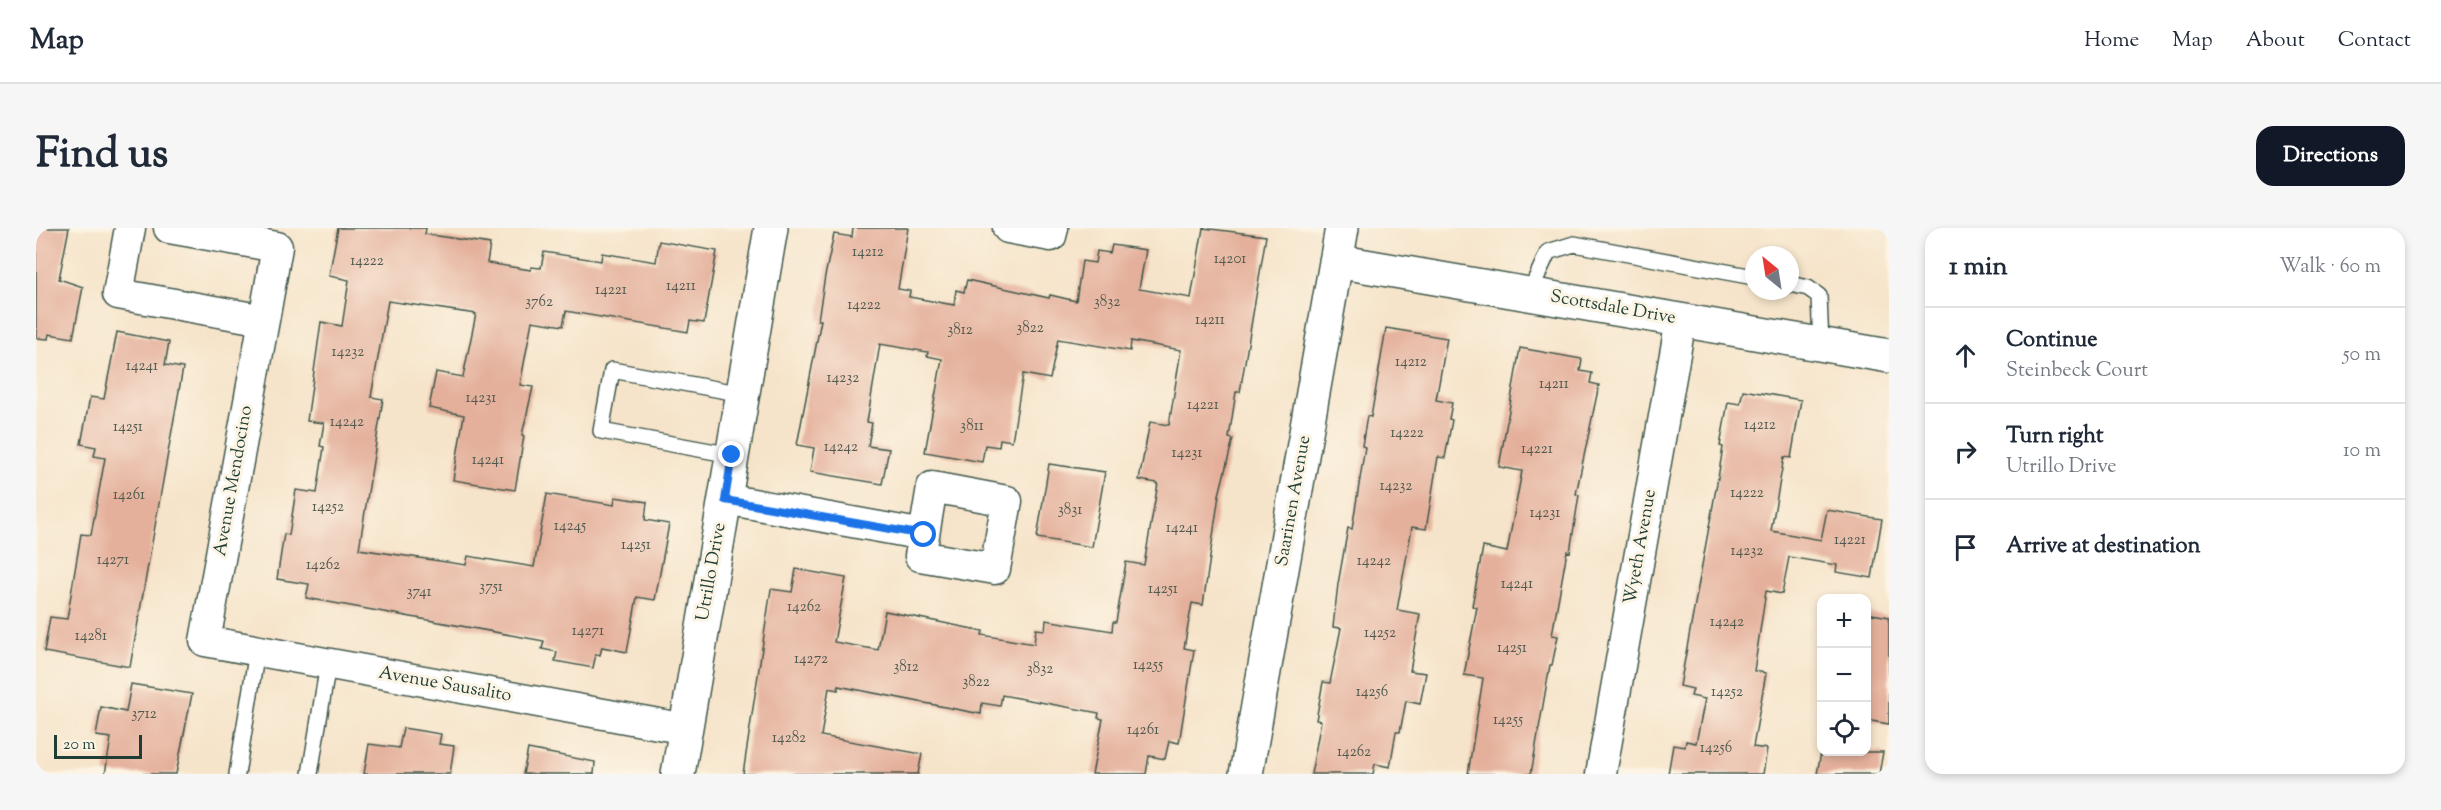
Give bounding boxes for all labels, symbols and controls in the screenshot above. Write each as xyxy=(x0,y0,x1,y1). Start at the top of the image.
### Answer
text: Map xyxy=(30,21,84,61)
text: Home xyxy=(2084,26,2139,56)
text: Map xyxy=(2172,26,2213,56)
text: About xyxy=(2246,26,2305,56)
text: Contact xyxy=(2338,26,2411,56)
text: Find us xyxy=(36,126,168,186)
button: Directions xyxy=(2256,126,2405,186)
house number: 14212 xyxy=(852,242,884,263)
north arrow xyxy=(1745,246,1799,300)
house number: 14201 xyxy=(1214,249,1246,270)
text: 1 min xyxy=(1949,249,2008,286)
house number: 14222 xyxy=(350,251,384,272)
text: Walk · 60 m xyxy=(2279,253,2381,282)
house number: 14211 xyxy=(666,276,696,297)
house number: 14221 xyxy=(595,280,627,301)
street label: Scottsdale Drive xyxy=(1548,284,1678,332)
house number: 3762 xyxy=(525,292,553,313)
house number: 3832 xyxy=(1094,292,1120,313)
house number: 14222 xyxy=(847,295,881,316)
house number: 14211 xyxy=(1195,310,1225,331)
house number: 3822 xyxy=(1016,318,1044,339)
house number: 3812 xyxy=(947,320,973,341)
text: Continue xyxy=(2006,325,2097,357)
icon: ahead xyxy=(1949,339,1982,372)
text: 50 m xyxy=(2343,341,2381,370)
house number: 14232 xyxy=(332,342,364,363)
house number: 14212 xyxy=(1395,352,1427,373)
house number: 14241 xyxy=(126,356,158,377)
text: Steinbeck Court xyxy=(2006,357,2148,386)
house number: 14232 xyxy=(827,368,859,389)
house number: 14211 xyxy=(1539,374,1569,395)
house number: 14231 xyxy=(466,388,496,409)
house number: 14221 xyxy=(1187,395,1219,416)
street label: Avenue Mendocino xyxy=(208,404,260,558)
house number: 14242 xyxy=(330,412,364,433)
house number: 14212 xyxy=(1744,415,1776,436)
house number: 3811 xyxy=(960,416,984,437)
house number: 14251 xyxy=(113,417,143,438)
text: Turn right xyxy=(2006,421,2103,453)
house number: 14222 xyxy=(1390,423,1424,444)
street label: Saarinen Avenue xyxy=(1270,434,1318,568)
icon: right xyxy=(1949,435,1982,468)
house number: 14242 xyxy=(824,437,858,458)
text: 10 m xyxy=(2343,437,2381,466)
house number: 14221 xyxy=(1521,439,1553,460)
route end xyxy=(718,441,744,467)
house number: 14231 xyxy=(1172,443,1202,464)
house number: 14241 xyxy=(472,450,504,471)
text: Utrillo Drive xyxy=(2006,453,2117,482)
house number: 14232 xyxy=(1380,476,1412,497)
house number: 14222 xyxy=(1730,483,1764,504)
house number: 14261 xyxy=(113,485,145,506)
street label: Wyeth Avenue xyxy=(1618,487,1664,607)
house number: 14252 xyxy=(312,497,344,518)
house number: 3831 xyxy=(1058,500,1082,521)
house number: 14231 xyxy=(1530,503,1560,524)
house number: 14245 xyxy=(554,516,586,537)
house number: 14241 xyxy=(1166,518,1198,539)
street label: Utrillo Drive xyxy=(691,521,733,623)
route start xyxy=(910,521,936,547)
house number: 14221 xyxy=(1834,530,1866,551)
icon: arrive xyxy=(1949,531,1982,564)
text: Arrive at destination xyxy=(2006,531,2201,563)
house number: 14251 xyxy=(621,535,651,556)
house number: 14232 xyxy=(1731,541,1763,562)
house number: 14271 xyxy=(97,550,129,571)
house number: 14242 xyxy=(1357,551,1391,572)
house number: 14262 xyxy=(306,555,340,576)
house number: 14241 xyxy=(1501,574,1533,595)
house number: 3751 xyxy=(479,577,503,598)
house number: 14251 xyxy=(1148,579,1178,600)
house number: 3741 xyxy=(406,582,432,603)
map controls xyxy=(1817,594,1871,756)
button: + xyxy=(1817,594,1871,648)
house number: 14262 xyxy=(787,597,821,618)
house number: 14242 xyxy=(1710,612,1744,633)
house number: 14271 xyxy=(572,621,604,642)
house number: 14252 xyxy=(1364,623,1396,644)
house number: 14281 xyxy=(75,626,107,647)
house number: 14251 xyxy=(1497,638,1527,659)
button: − xyxy=(1817,648,1871,702)
house number: 14272 xyxy=(794,649,828,670)
house number: 14255 xyxy=(1133,655,1163,676)
house number: 3812 xyxy=(893,657,919,678)
house number: 3832 xyxy=(1027,659,1053,680)
street label: Avenue Sausalito xyxy=(376,661,514,710)
house number: 3822 xyxy=(962,672,990,693)
house number: 14256 xyxy=(1356,682,1388,703)
house number: 14252 xyxy=(1711,682,1743,703)
button: locate xyxy=(1817,702,1871,756)
house number: 3712 xyxy=(131,704,157,725)
house number: 14255 xyxy=(1493,710,1523,731)
house number: 14261 xyxy=(1127,720,1159,741)
house number: 14282 xyxy=(772,728,806,749)
scale bar xyxy=(54,732,142,760)
text: 20 m xyxy=(63,734,96,757)
house number: 14256 xyxy=(1700,738,1732,759)
house number: 14262 xyxy=(1337,742,1371,763)

